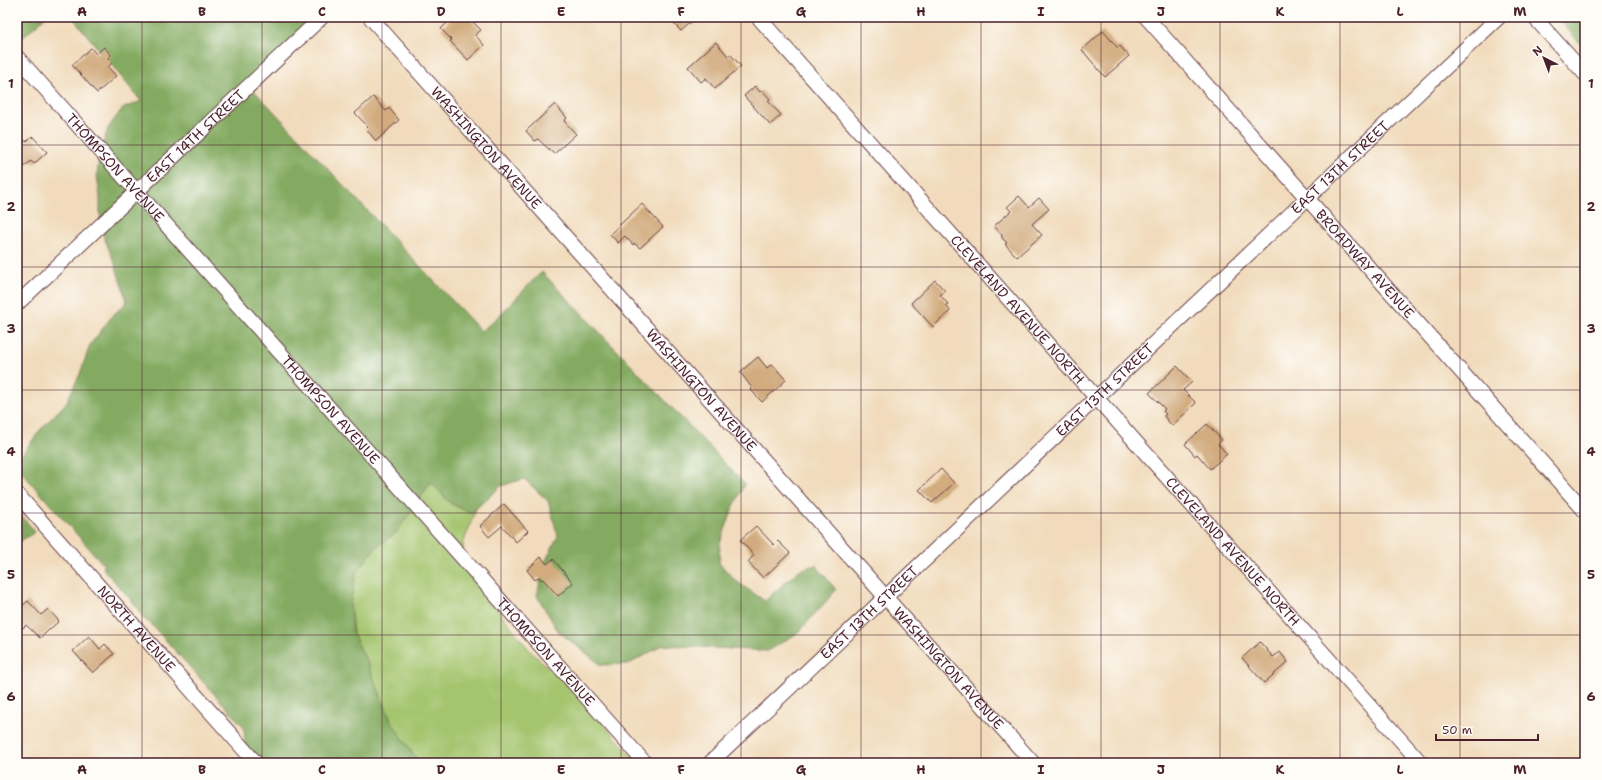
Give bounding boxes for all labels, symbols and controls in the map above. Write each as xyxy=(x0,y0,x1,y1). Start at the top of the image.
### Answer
text: A xyxy=(77,3,87,20)
text: B xyxy=(198,3,206,20)
text: C xyxy=(318,3,326,20)
text: D xyxy=(436,3,446,20)
text: E xyxy=(557,3,566,20)
text: F xyxy=(677,3,685,20)
text: G xyxy=(796,3,807,20)
text: H xyxy=(916,3,926,20)
text: I xyxy=(1037,3,1045,20)
text: J xyxy=(1157,3,1165,20)
text: K xyxy=(1276,3,1285,20)
text: L xyxy=(1396,3,1404,20)
text: M xyxy=(1513,3,1527,20)
north arrow xyxy=(1524,38,1564,78)
text: N xyxy=(1529,42,1546,59)
text: 1 xyxy=(8,75,14,92)
text: 1 xyxy=(1588,75,1594,92)
street label: WASHINGTON AVENUE xyxy=(427,83,546,213)
street label: EAST 14TH STREET xyxy=(143,85,249,187)
street label: THOMPSON AVENUE xyxy=(62,110,169,226)
street label: EAST 13TH STREET xyxy=(1287,117,1393,218)
text: 2 xyxy=(6,198,16,215)
text: 2 xyxy=(1586,198,1596,215)
street label: BROADWAY AVENUE xyxy=(1312,205,1419,322)
street label: CLEVELAND AVENUE NORTH xyxy=(947,231,1089,388)
text: 3 xyxy=(6,320,16,337)
text: 3 xyxy=(1586,320,1596,337)
street label: WASHINGTON AVENUE xyxy=(642,325,761,455)
street label: EAST 13TH STREET xyxy=(1052,339,1158,441)
street label: THOMPSON AVENUE xyxy=(278,352,384,468)
text: 4 xyxy=(6,443,16,460)
text: 4 xyxy=(1586,443,1596,460)
street label: CLEVELAND AVENUE NORTH xyxy=(1162,473,1304,630)
street label: EAST 13TH STREET xyxy=(816,562,922,663)
text: 5 xyxy=(7,566,15,583)
text: 5 xyxy=(1587,566,1595,583)
street label: NORTH AVENUE xyxy=(93,582,180,676)
street label: THOMPSON AVENUE xyxy=(493,594,599,710)
street label: WASHINGTON AVENUE xyxy=(889,603,1008,733)
text: 6 xyxy=(6,688,16,705)
text: 6 xyxy=(1586,688,1596,705)
scale bar xyxy=(1436,716,1538,742)
text: 50 m xyxy=(1442,722,1472,738)
text: A xyxy=(77,761,87,778)
text: B xyxy=(198,761,206,778)
text: C xyxy=(318,761,326,778)
text: D xyxy=(436,761,446,778)
text: E xyxy=(557,761,566,778)
text: F xyxy=(677,761,685,778)
text: G xyxy=(796,761,807,778)
text: H xyxy=(916,761,926,778)
text: I xyxy=(1037,761,1045,778)
text: J xyxy=(1157,761,1165,778)
text: K xyxy=(1276,761,1285,778)
text: L xyxy=(1396,761,1404,778)
text: M xyxy=(1513,761,1527,778)

